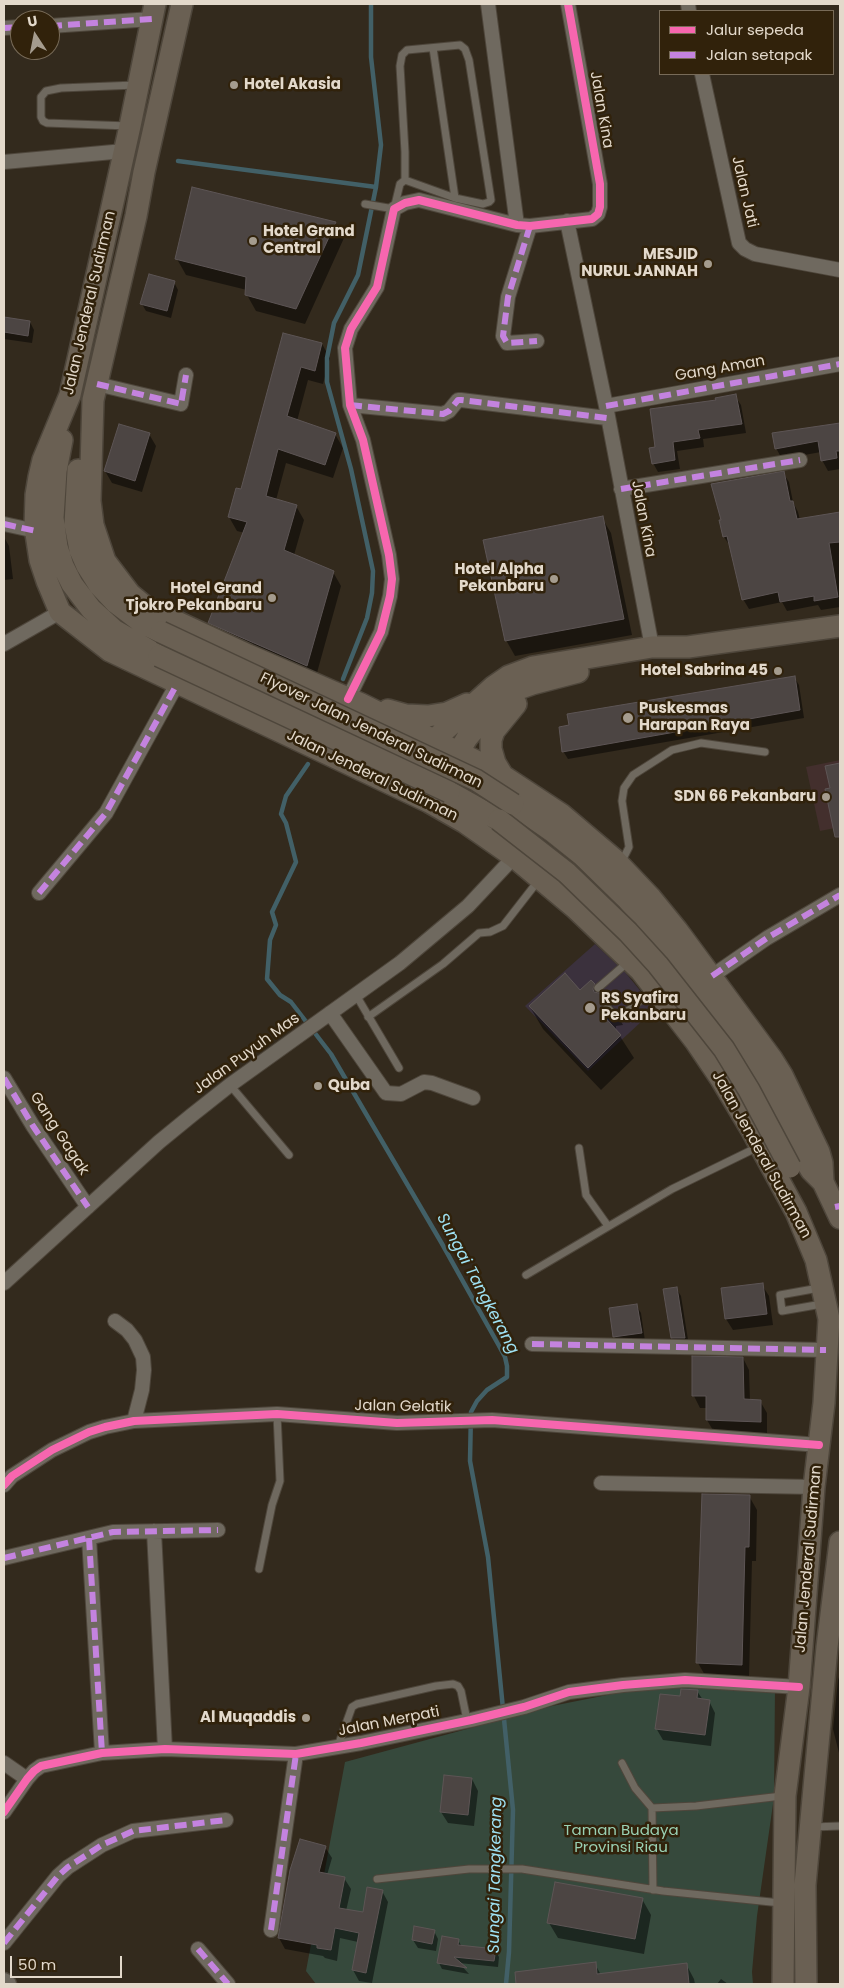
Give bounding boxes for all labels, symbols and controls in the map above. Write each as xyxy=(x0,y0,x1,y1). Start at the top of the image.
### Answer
north arrow xyxy=(10,10,60,60)
text: U xyxy=(26,10,39,32)
legend xyxy=(659,10,834,75)
text: Jalur sepeda xyxy=(706,19,804,40)
text: Jalan setapak xyxy=(706,44,812,65)
street label: Jalan Kina xyxy=(585,70,617,150)
place label: Hotel Akasia xyxy=(244,76,341,94)
marker: Hotel Akasia xyxy=(228,79,240,91)
street label: Jalan Jati xyxy=(727,155,761,229)
street label: Jalan Jenderal Sudirman xyxy=(60,209,120,397)
place label: Hotel Grand Central xyxy=(263,223,355,258)
marker: Hotel Grand Central xyxy=(247,235,259,247)
place label: MESJID NURUL JANNAH xyxy=(581,246,698,281)
marker: MESJID NURUL JANNAH xyxy=(702,258,714,270)
street label: Gang Aman xyxy=(674,352,766,386)
street label: Jalan Kina xyxy=(627,479,659,559)
place label: Hotel Alpha Pekanbaru xyxy=(455,561,544,596)
marker: Hotel Alpha Pekanbaru xyxy=(548,573,560,585)
place label: Hotel Grand Tjokro Pekanbaru xyxy=(126,580,262,615)
marker: Hotel Grand Tjokro Pekanbaru xyxy=(266,592,278,604)
place label: Hotel Sabrina 45 xyxy=(641,662,768,680)
marker: Hotel Sabrina 45 xyxy=(772,665,784,677)
street label: Flyover Jalan Jenderal Sudirman xyxy=(257,669,485,793)
place label: Puskesmas Harapan Raya xyxy=(639,700,750,735)
marker: Puskesmas Harapan Raya xyxy=(621,711,635,725)
street label: Jalan Jenderal Sudirman xyxy=(283,727,461,825)
place label: SDN 66 Pekanbaru xyxy=(674,788,816,806)
marker: SDN 66 Pekanbaru xyxy=(820,791,832,803)
place label: RS Syafira Pekanbaru xyxy=(601,990,686,1025)
marker: RS Syafira Pekanbaru xyxy=(583,1001,597,1015)
street label: Jalan Puyuh Mas xyxy=(191,1010,303,1098)
street label: Jalan Jenderal Sudirman xyxy=(707,1068,815,1242)
place label: Quba xyxy=(328,1077,370,1095)
marker: Quba xyxy=(312,1080,324,1092)
street label: Gang Gagak xyxy=(25,1089,93,1179)
water label: Sungai Tangkerang xyxy=(432,1210,522,1358)
street label: Jalan Gelatik xyxy=(354,1397,452,1417)
street label: Jalan Jenderal Sudirman xyxy=(792,1464,826,1654)
street label: Jalan Merpati xyxy=(337,1703,441,1741)
place label: Al Muqaddis xyxy=(200,1709,296,1727)
marker: Al Muqaddis xyxy=(300,1712,312,1724)
water label: Sungai Tangkerang xyxy=(485,1797,507,1953)
park label: Taman Budaya Provinsi Riau xyxy=(563,1822,679,1857)
scale bar xyxy=(12,1946,125,1978)
text: 50 m xyxy=(18,1954,56,1975)

